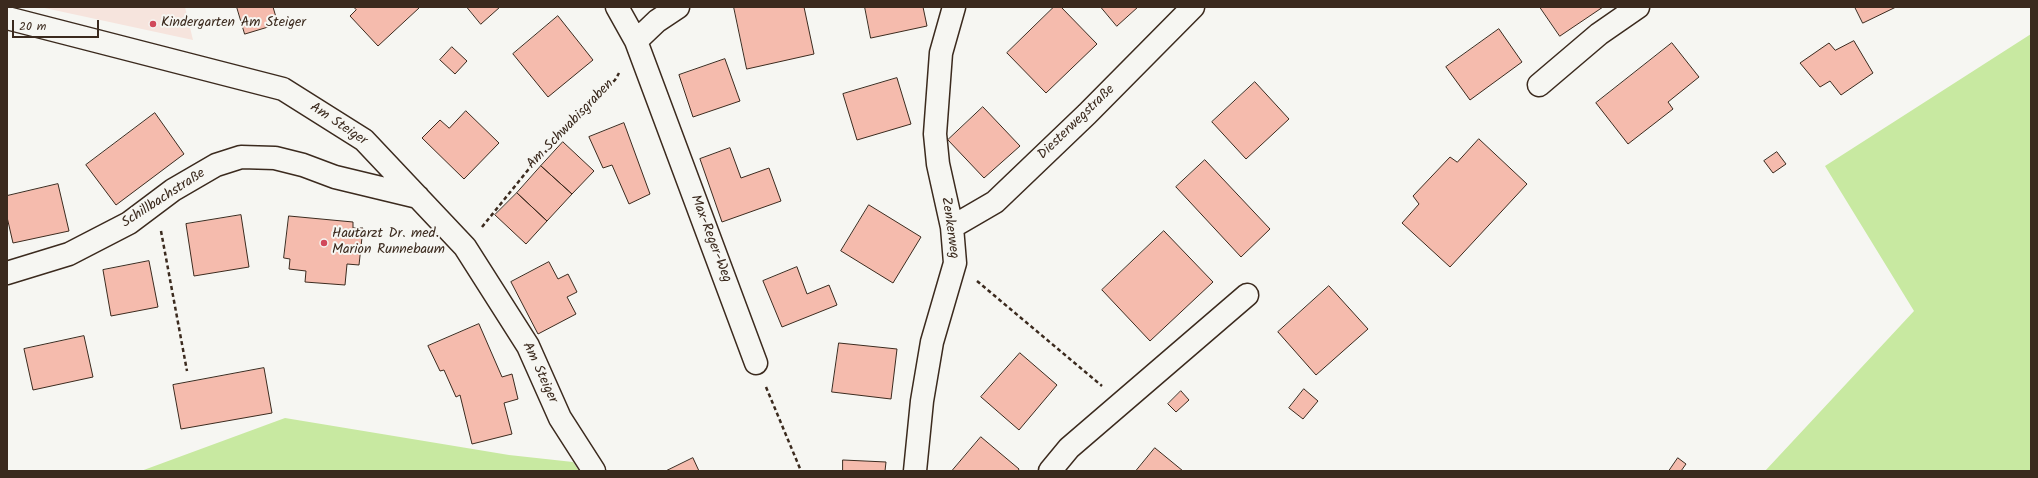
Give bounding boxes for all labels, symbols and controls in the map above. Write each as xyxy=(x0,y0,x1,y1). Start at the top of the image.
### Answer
scale bar xyxy=(14,12,101,38)
place label: Kindergarten Am Steiger xyxy=(161,16,306,32)
text: 20 m xyxy=(19,17,46,36)
marker: Kindergarten Am Steiger xyxy=(148,19,158,29)
street label: Am Schwabisgraben xyxy=(524,77,618,173)
street label: Diesterwegstraße xyxy=(1035,82,1119,164)
street label: Am Steiger xyxy=(306,100,370,150)
street label: Schillbachstraße xyxy=(119,166,209,232)
street label: Max-Reger-Weg xyxy=(686,193,734,285)
street label: Zenkerweg xyxy=(936,196,962,260)
place label: Hautarzt Dr. med. Marion Runnebaum xyxy=(332,227,445,260)
marker: Hautarzt Dr. med. Marion Runnebaum xyxy=(319,238,329,248)
street label: Am Steiger xyxy=(518,340,560,406)

